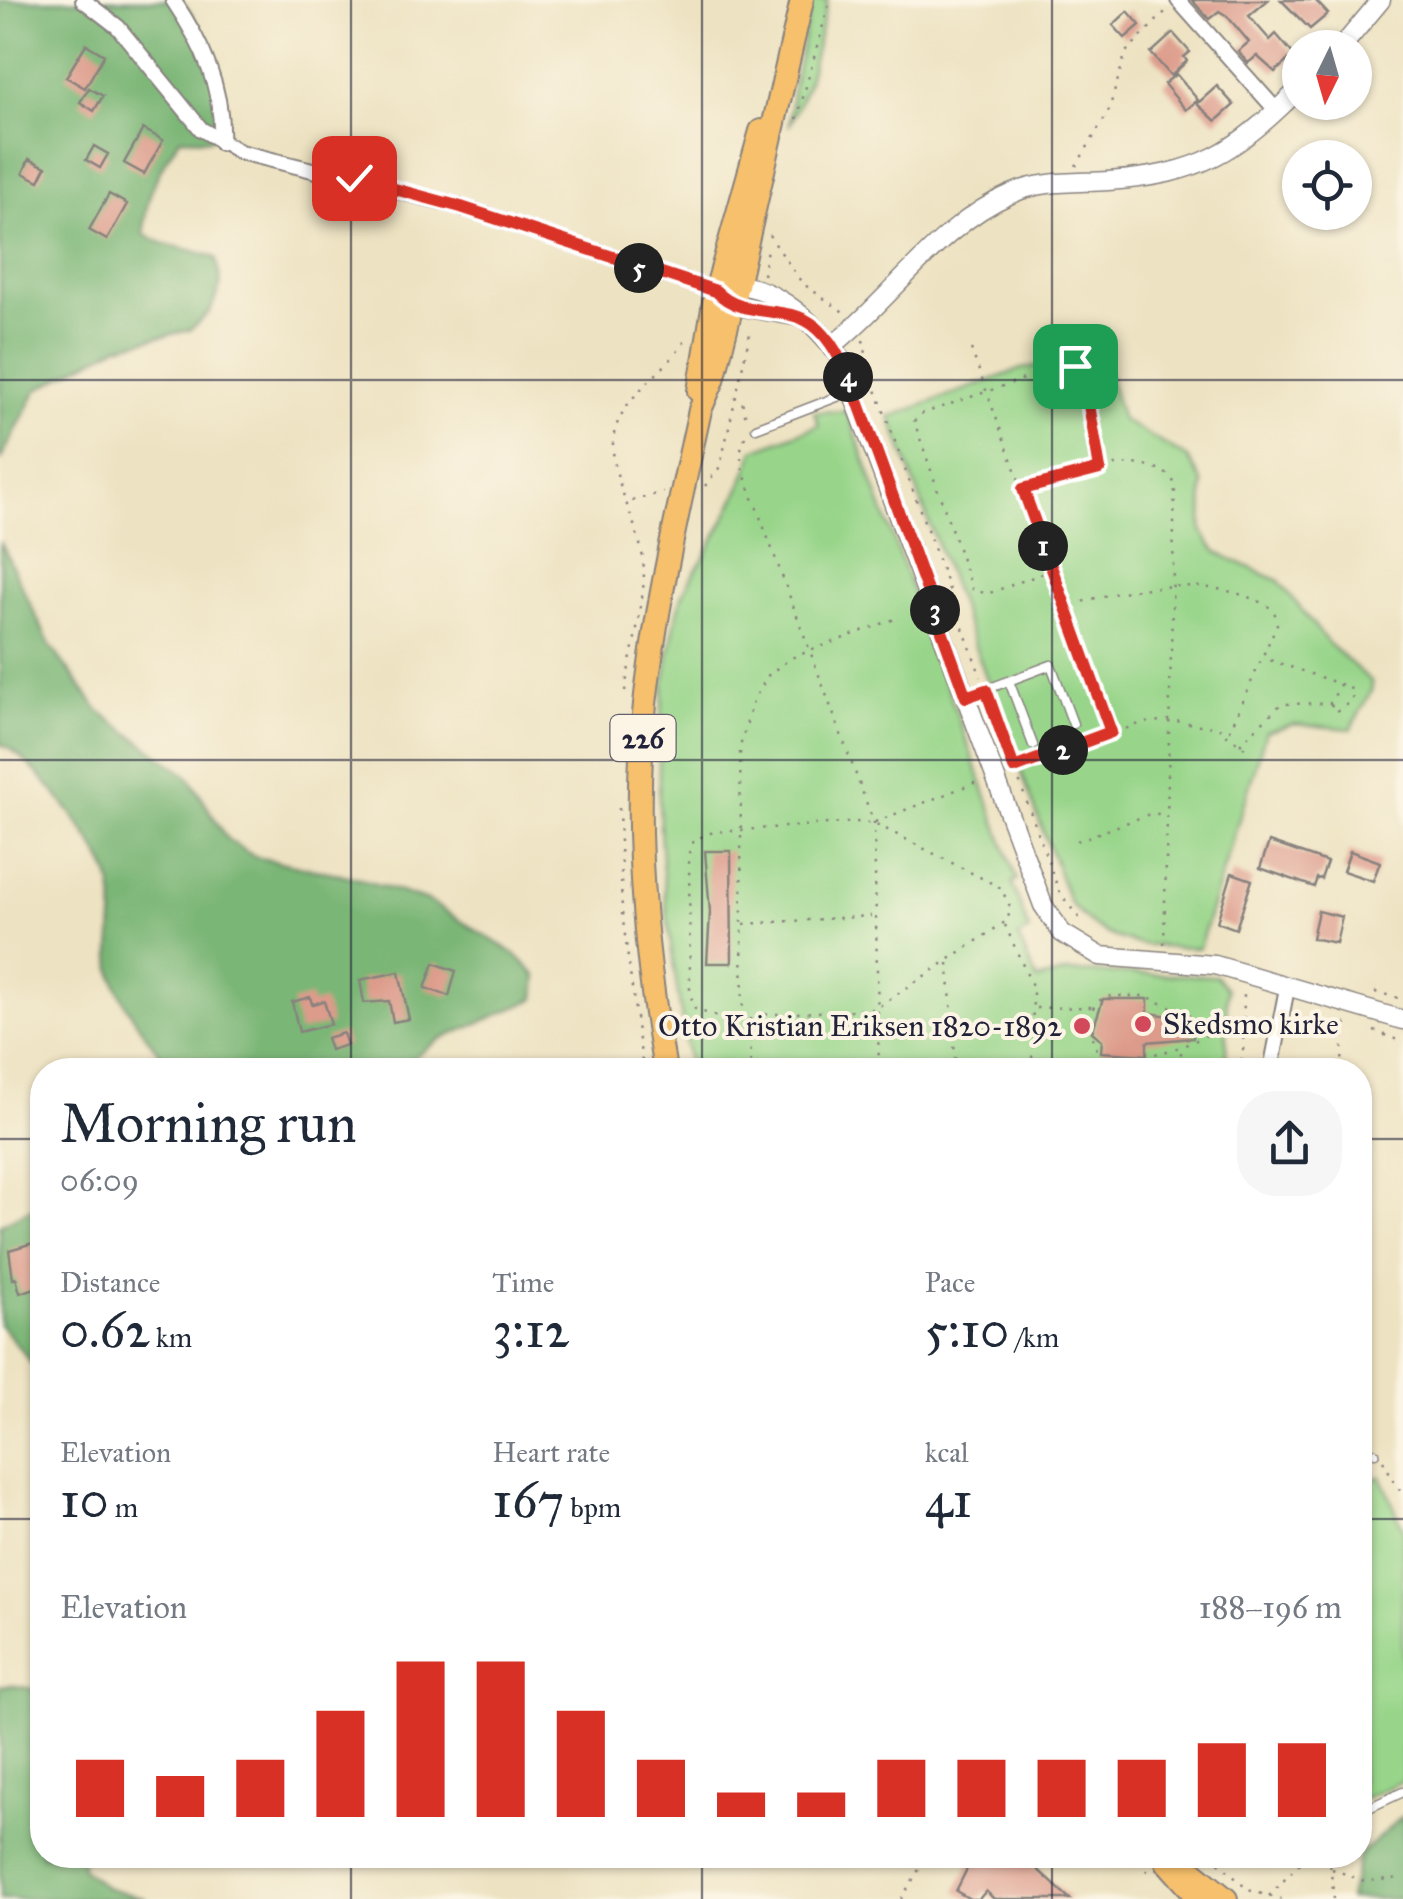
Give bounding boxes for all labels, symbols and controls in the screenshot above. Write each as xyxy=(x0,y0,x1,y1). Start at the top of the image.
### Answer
north arrow xyxy=(1282,30,1372,120)
map controls xyxy=(1282,30,1372,230)
pin xyxy=(312,136,397,221)
button: locate xyxy=(1282,140,1372,230)
icon: check xyxy=(327,151,382,206)
pin: 5 xyxy=(614,243,664,293)
text: 5 xyxy=(632,250,646,285)
pin xyxy=(1033,324,1118,409)
icon: arrive xyxy=(1048,339,1103,394)
pin: 4 xyxy=(823,352,873,402)
text: 4 xyxy=(840,359,856,394)
pin: 1 xyxy=(1018,521,1068,571)
text: 1 xyxy=(1037,528,1049,563)
pin: 3 xyxy=(910,585,960,635)
text: 3 xyxy=(929,592,941,627)
road number: 226 xyxy=(610,715,676,761)
pin: 2 xyxy=(1038,725,1088,775)
text: 2 xyxy=(1056,732,1070,767)
place label: Skedsmo kirke xyxy=(1163,1006,1339,1042)
place label: Otto Kristian Eriksen 1820-1892 xyxy=(658,1008,1062,1045)
marker: Skedsmo kirke xyxy=(1132,1013,1154,1035)
marker: Otto Kristian Eriksen 1820-1892 xyxy=(1071,1015,1093,1037)
text: Morning run xyxy=(60,1090,357,1157)
button: share xyxy=(1237,1091,1342,1196)
text: 06:09 xyxy=(60,1161,139,1200)
text: Distance xyxy=(60,1265,160,1300)
text: Time xyxy=(492,1265,554,1300)
text: Pace xyxy=(925,1265,975,1300)
text: 0.62 xyxy=(60,1300,150,1361)
text: 3:12 xyxy=(492,1300,569,1361)
text: 5:10 xyxy=(925,1300,1009,1361)
text: km xyxy=(150,1320,192,1355)
text: /km xyxy=(1009,1320,1059,1355)
text: Elevation xyxy=(60,1435,171,1470)
text: Heart rate xyxy=(492,1435,610,1470)
text: kcal xyxy=(925,1435,969,1470)
text: 10 xyxy=(60,1470,109,1531)
text: 167 xyxy=(492,1470,564,1531)
text: 41 xyxy=(925,1470,972,1531)
text: m xyxy=(109,1490,138,1525)
text: bpm xyxy=(564,1490,621,1525)
text: Elevation xyxy=(60,1588,187,1627)
text: 188–196 m xyxy=(1199,1588,1342,1627)

